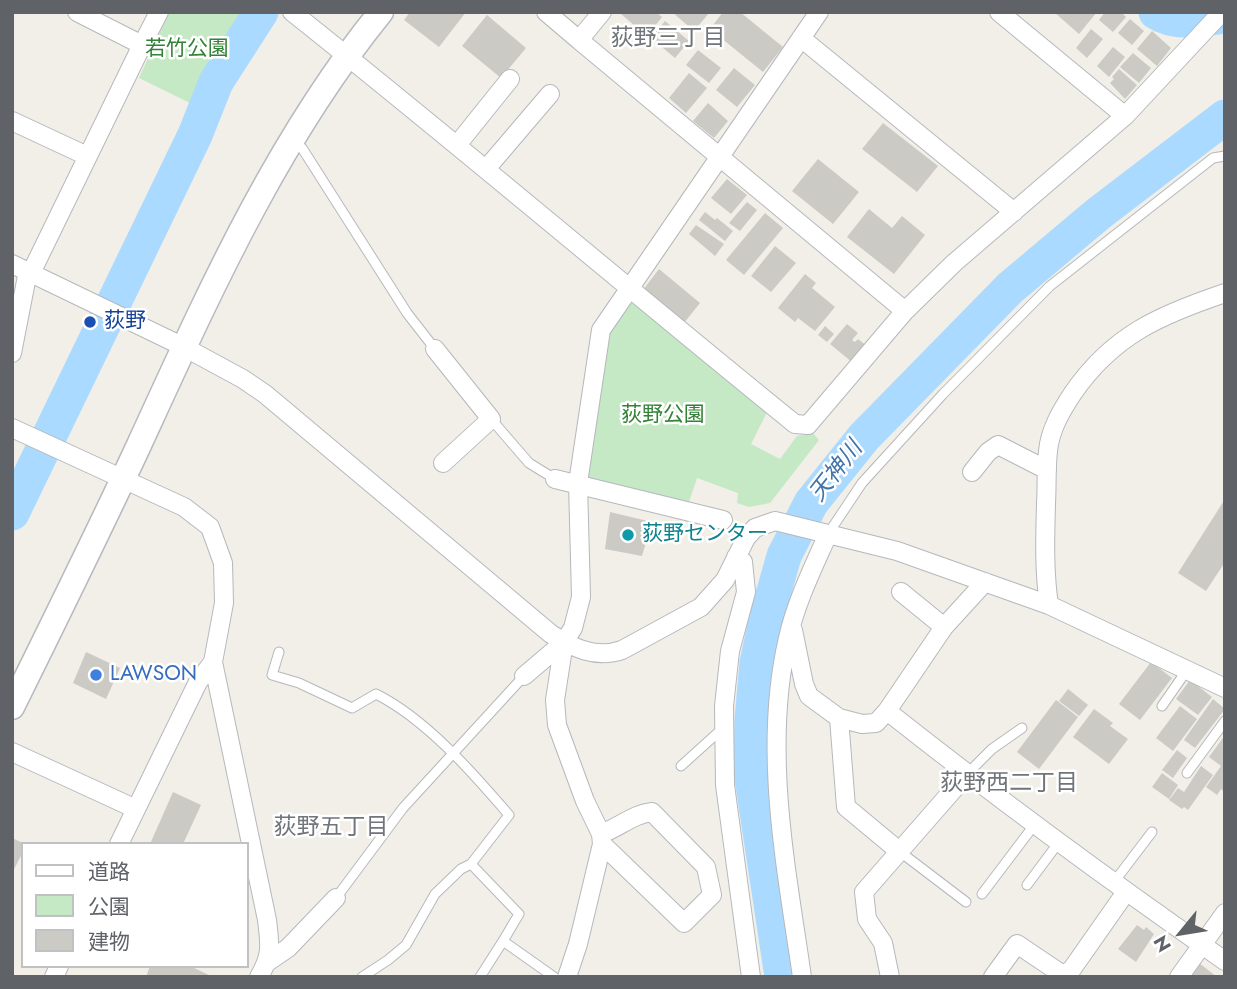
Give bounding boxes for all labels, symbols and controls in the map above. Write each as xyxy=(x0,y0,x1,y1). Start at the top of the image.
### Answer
district label: 荻野三丁目 xyxy=(611,25,725,53)
park label: 若竹公園 xyxy=(145,37,229,63)
place label: 荻野 xyxy=(104,309,146,335)
marker: 荻野 xyxy=(82,314,98,330)
park label: 荻野公園 xyxy=(621,403,705,429)
water label: 天神川 xyxy=(805,436,869,508)
place label: 荻野センター xyxy=(642,522,768,548)
marker: 荻野センター xyxy=(620,527,636,543)
place label: LAWSON xyxy=(110,662,197,688)
marker: LAWSON xyxy=(88,667,104,683)
district label: 荻野西二丁目 xyxy=(940,770,1078,798)
district label: 荻野五丁目 xyxy=(274,814,388,842)
legend xyxy=(21,842,248,968)
text: 道路 xyxy=(88,857,130,887)
text: 公園 xyxy=(88,892,130,922)
north arrow xyxy=(1146,898,1216,968)
text: 建物 xyxy=(88,927,130,957)
text: N xyxy=(1147,930,1178,957)

